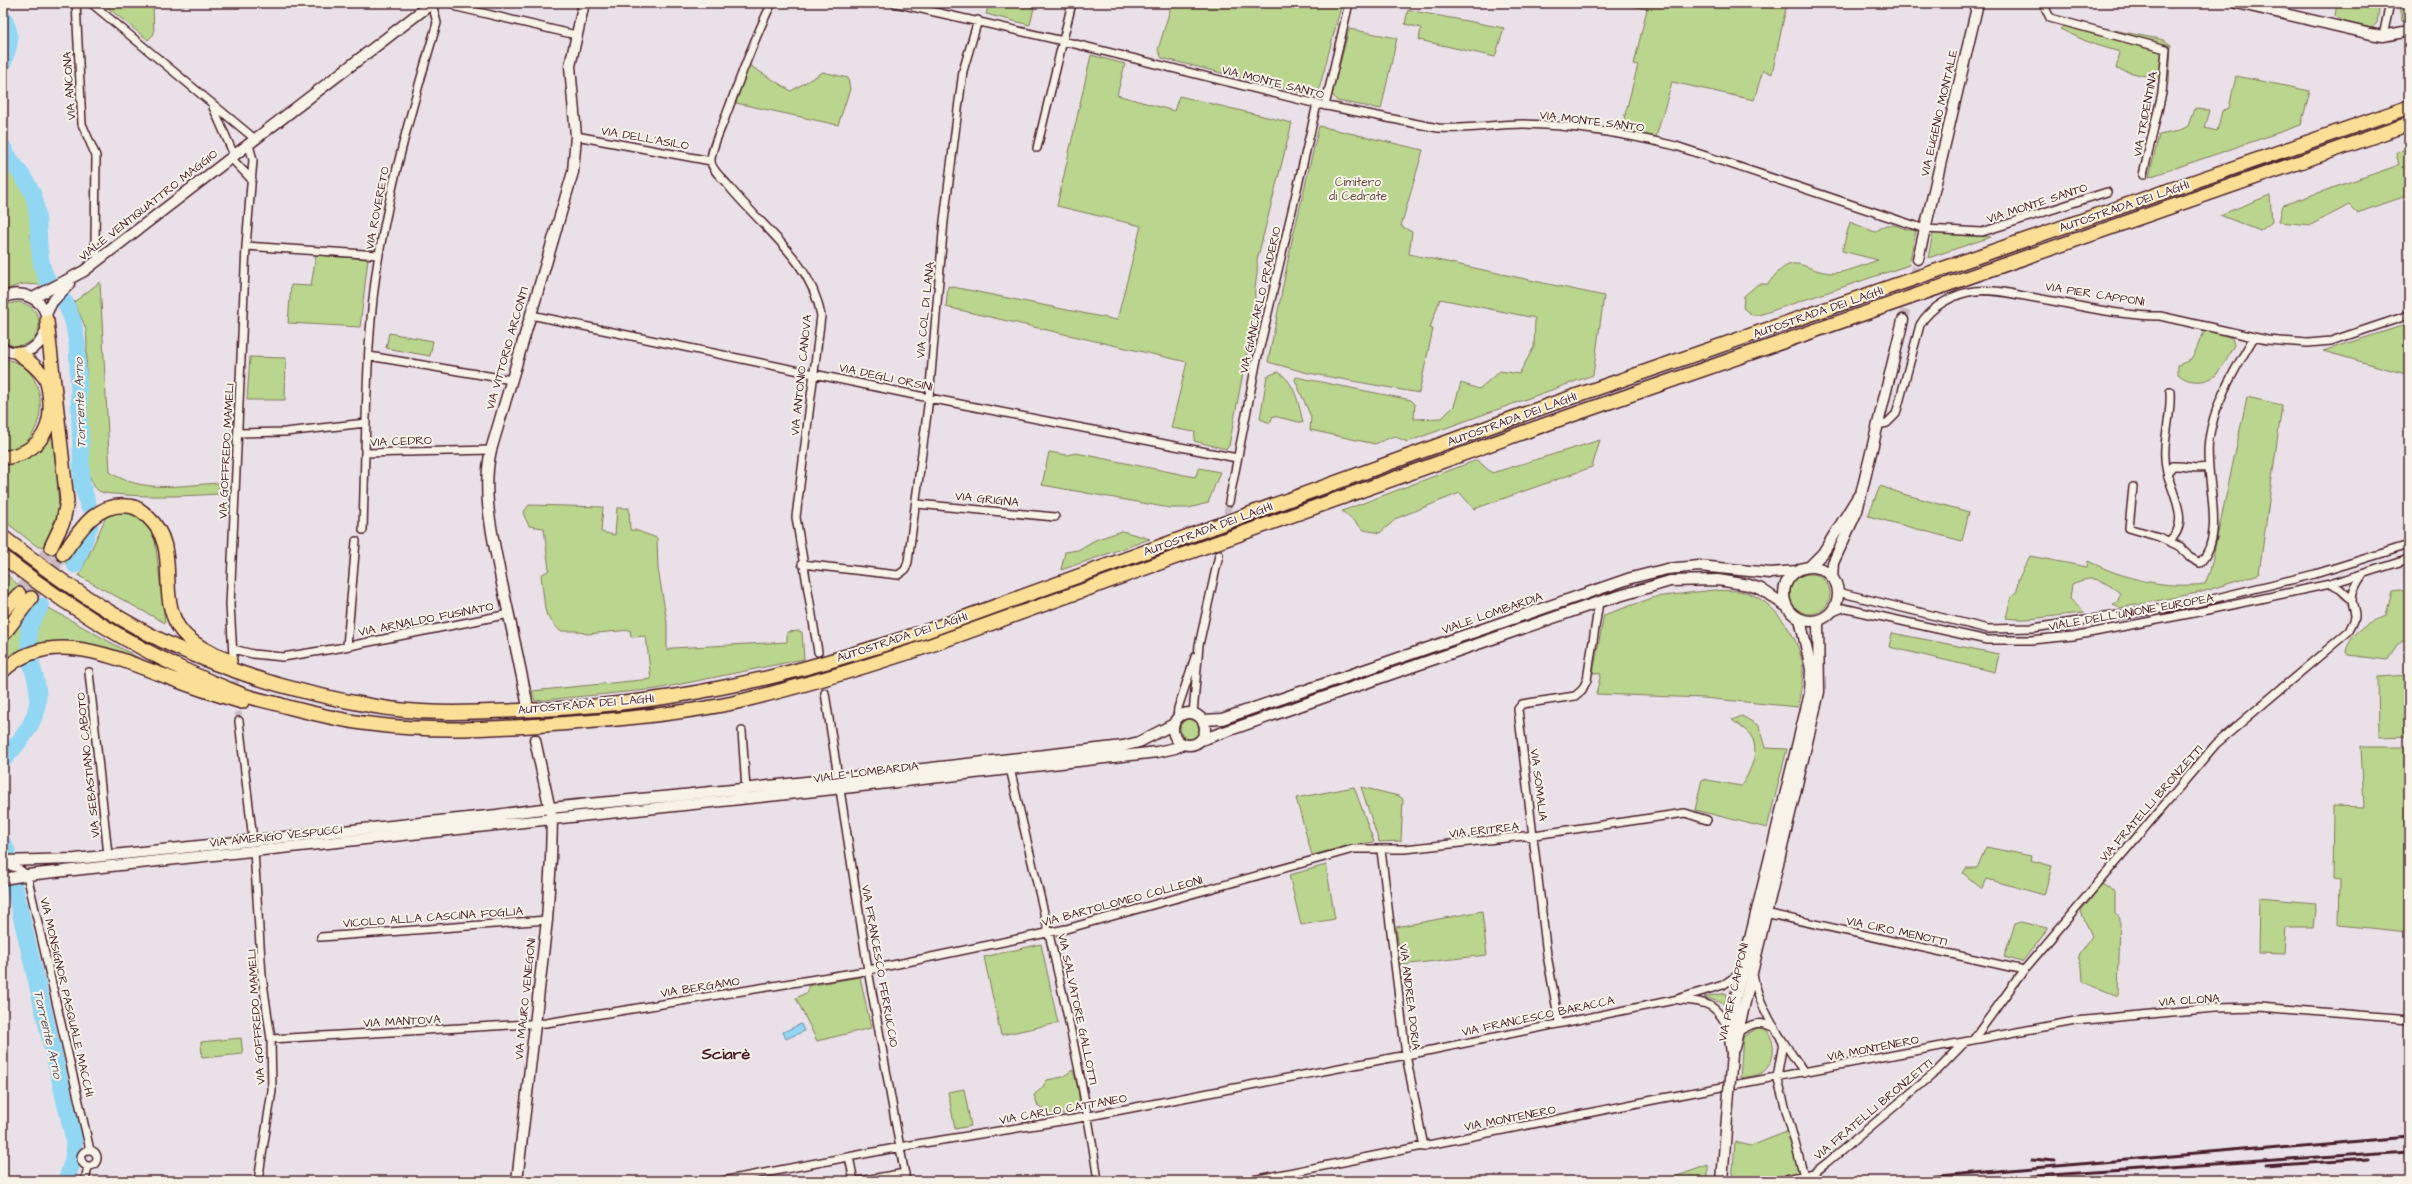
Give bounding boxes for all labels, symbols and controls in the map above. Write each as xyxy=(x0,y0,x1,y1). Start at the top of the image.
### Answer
street label: VIA EUGENIO MONTALE xyxy=(1917,48,1962,178)
street label: VIA ANCONA xyxy=(59,51,80,121)
street label: VIA MONTE SANTO xyxy=(1220,62,1326,103)
street label: VIA TRIDENTINA xyxy=(2129,70,2162,158)
street label: VIA MONTE SANTO xyxy=(1539,107,1645,136)
street label: VIA DELL'ASILO xyxy=(600,122,690,155)
street label: VIALE VENTIQUATTRO MAGGIO xyxy=(75,146,221,265)
street label: VIA ROVERETO xyxy=(361,165,394,251)
park label: Cimitero di Cedrate xyxy=(1329,174,1388,205)
street label: AUTOSTRADA DEI LAGHI xyxy=(2057,176,2192,237)
street label: VIA MONTE SANTO xyxy=(1985,179,2090,228)
street label: VIA GIANCARLO PRADERIO xyxy=(1235,225,1286,375)
street label: VIA COL DI LANA xyxy=(912,261,939,359)
street label: VIA PIER CAPPONI xyxy=(2044,278,2146,311)
street label: AUTOSTRADA DEI LAGHI xyxy=(1751,282,1886,343)
street label: VIA VITTORIO ARCONTI xyxy=(482,285,533,412)
street label: VIA ANTONIO CANOVA xyxy=(787,313,816,436)
water label: Torrente Arno xyxy=(69,356,91,448)
street label: VIA DEGLI ORSINI xyxy=(837,359,935,396)
street label: VIA GOFFREDO MAMELI xyxy=(214,383,239,519)
street label: AUTOSTRADA DEI LAGHI xyxy=(1445,388,1579,451)
street label: VIA CEDRO xyxy=(370,432,432,451)
street label: VIA GRIGNA xyxy=(954,488,1020,511)
street label: AUTOSTRADA DEI LAGHI xyxy=(1141,498,1275,561)
street label: VIALE LOMBARDIA xyxy=(1439,588,1545,639)
street label: VIALE DELL'UNIONE EUROPEA xyxy=(2047,590,2215,635)
street label: VIA ARNALDO FUSINATO xyxy=(357,598,495,641)
street label: AUTOSTRADA DEI LAGHI xyxy=(835,608,970,667)
street label: AUTOSTRADA DEI LAGHI xyxy=(517,690,655,719)
street label: VIA SEBASTIANO CABOTO xyxy=(72,691,105,839)
street label: VIA FRATELLI BRONZETTI xyxy=(2096,741,2207,866)
street label: VIA SOMALIA xyxy=(1526,748,1551,823)
street label: VIALE LOMBARDIA xyxy=(813,758,920,787)
street label: VIA ERITREA xyxy=(1448,818,1520,843)
street label: VIA AMERIGO VESPUCCI xyxy=(209,821,344,852)
street label: VIA BARTOLOMEO COLLEONI xyxy=(1040,872,1205,931)
street label: VIA FRANCESCO FERRUCCIO xyxy=(857,884,902,1049)
street label: VIA MONSIGNOR PASQUALE MACCHI xyxy=(35,896,98,1099)
street label: VICOLO ALLA CASCINA FOGLIA xyxy=(342,903,524,932)
street label: VIA CIRO MENOTTI xyxy=(1845,912,1949,951)
street label: VIA SALVATORE GALLOTTI xyxy=(1053,932,1102,1086)
street label: VIA MAURO VENEGONI xyxy=(511,937,540,1061)
street label: VIA PIER CAPPONI xyxy=(1714,941,1753,1043)
street label: VIA ANDREA DORIA xyxy=(1395,943,1424,1051)
street label: VIA GOFFREDO MAMELI xyxy=(243,948,270,1085)
street label: VIA BERGAMO xyxy=(659,973,741,1002)
water label: Torrente Arno xyxy=(29,988,67,1082)
street label: VIA OLONA xyxy=(2158,990,2221,1011)
street label: VIA FRANCESCO BARACCA xyxy=(1460,992,1616,1041)
street label: VIA MANTOVA xyxy=(363,1011,442,1032)
street label: VIA MONTENERO xyxy=(1826,1031,1920,1066)
district label: Sciarè xyxy=(701,1043,751,1065)
street label: VIA FRATELLI BRONZETTI xyxy=(1810,1055,1936,1164)
street label: VIA CARLO CATTANEO xyxy=(998,1090,1128,1129)
street label: VIA MONTENERO xyxy=(1463,1101,1557,1136)

